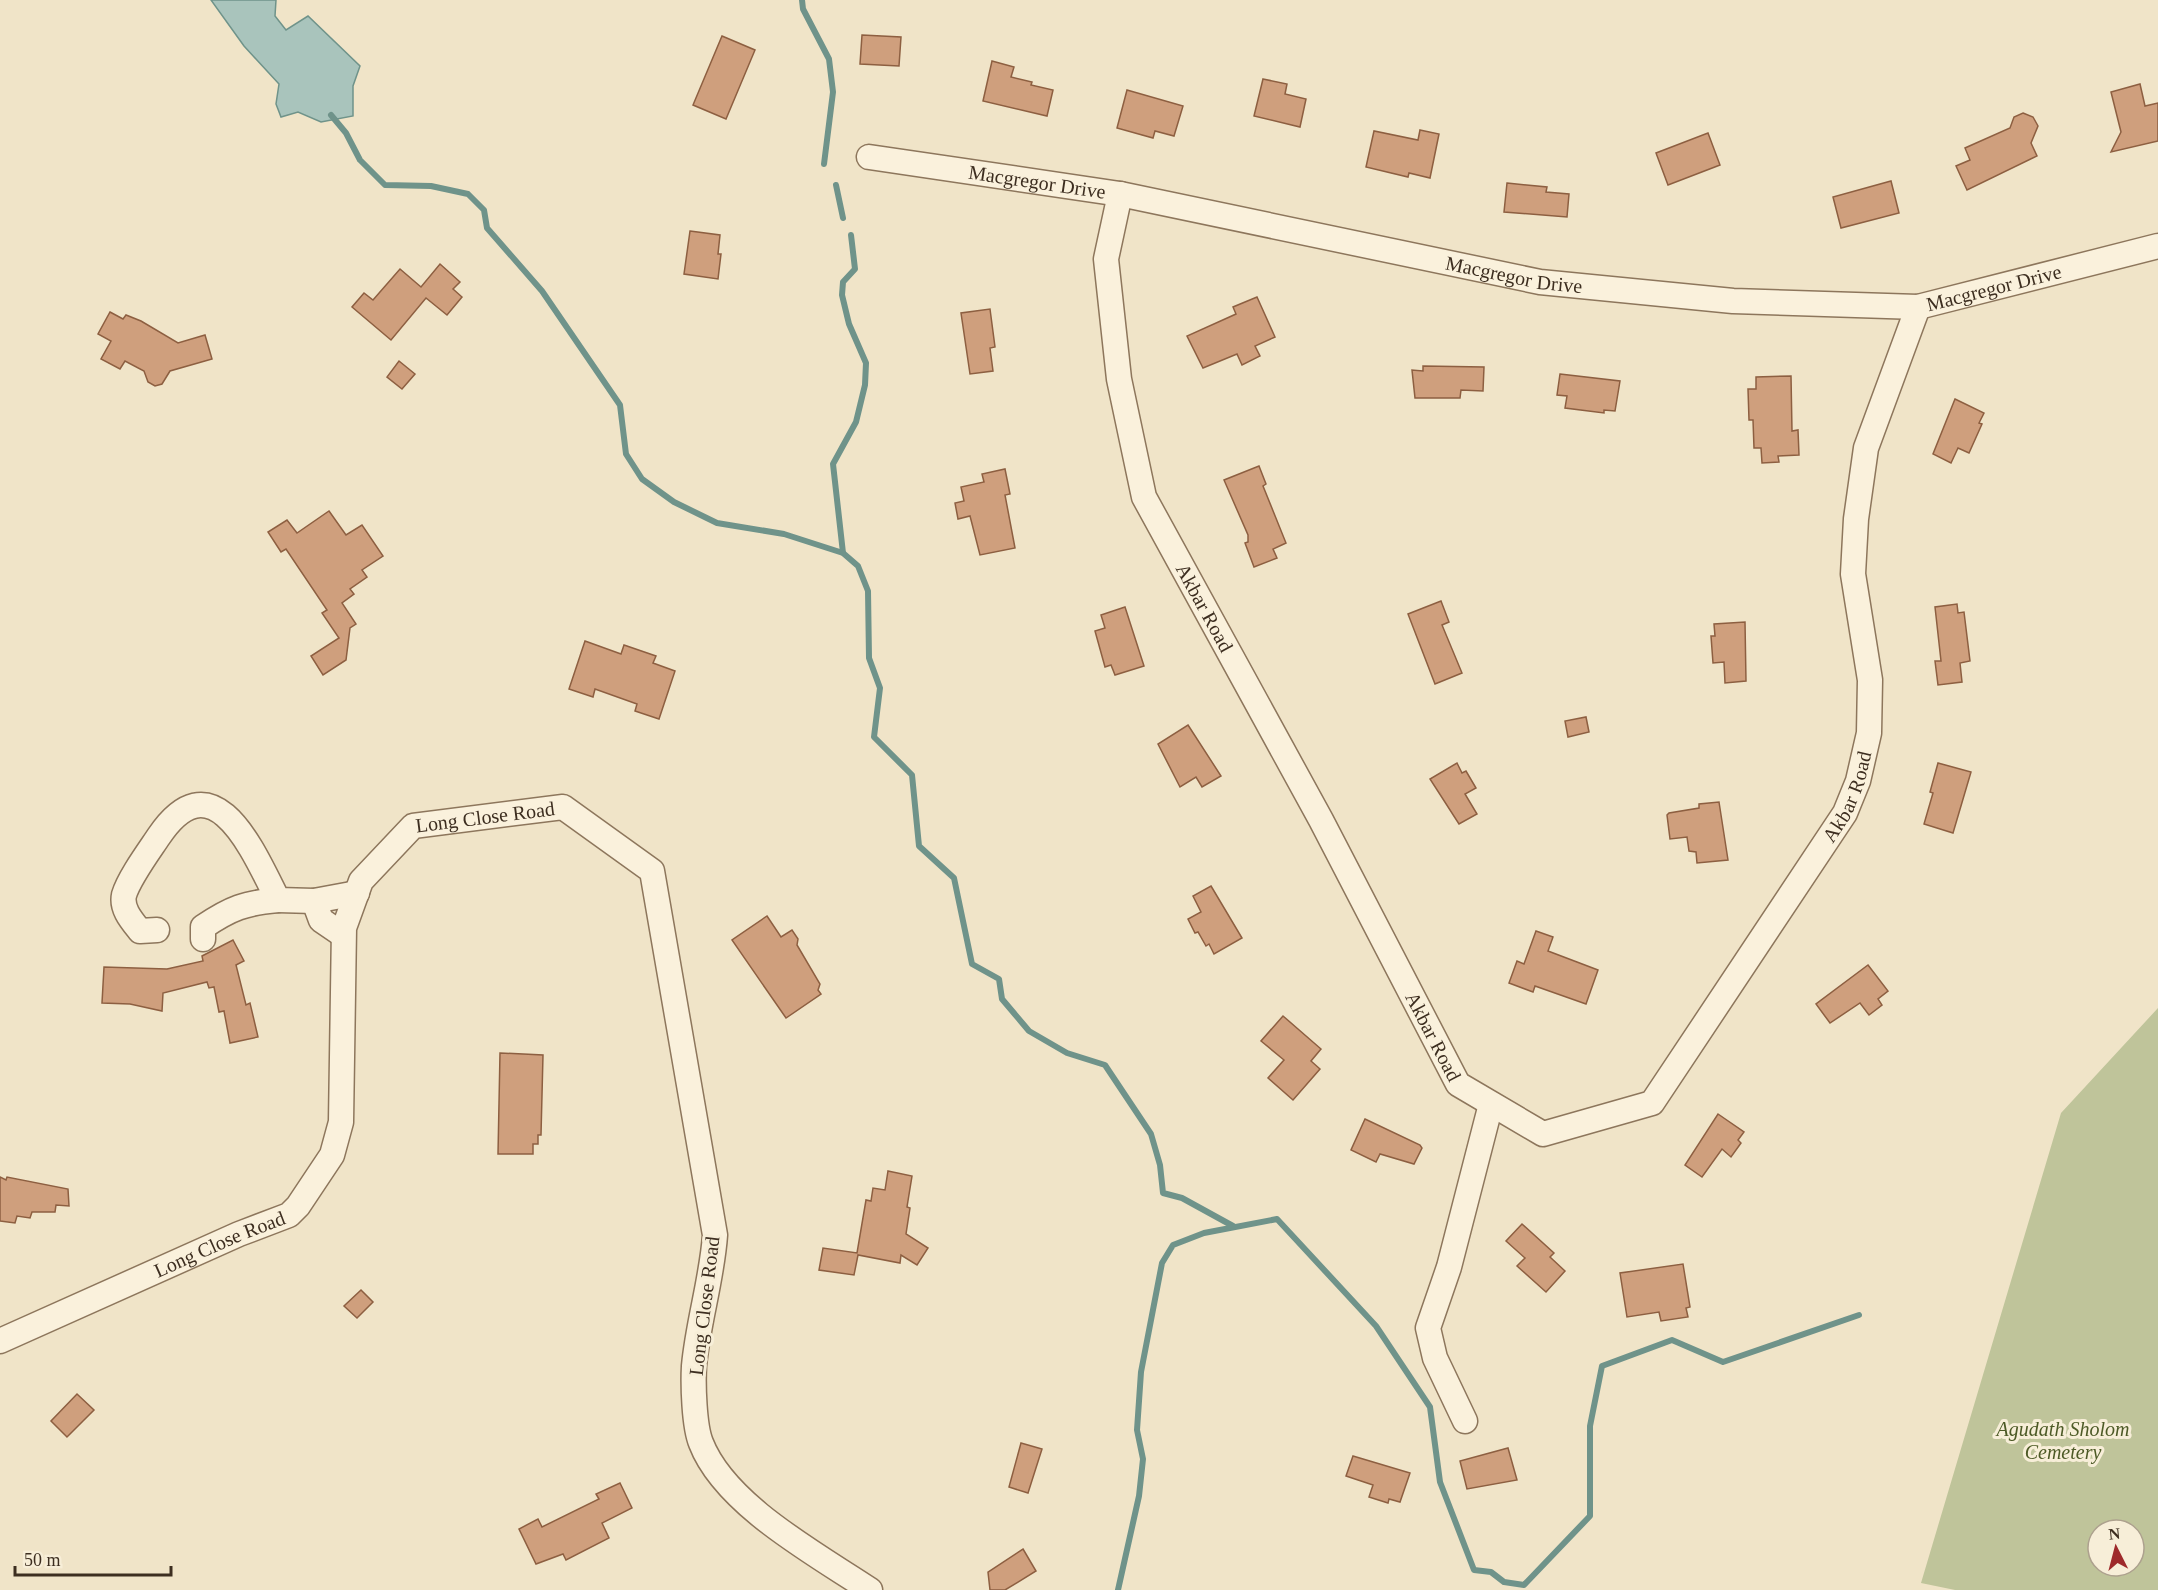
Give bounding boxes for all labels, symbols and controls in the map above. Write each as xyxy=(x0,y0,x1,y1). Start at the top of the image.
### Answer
street label: Macgregor Drive xyxy=(967,161,1107,203)
street label: Macgregor Drive xyxy=(1444,252,1583,297)
street label: Macgregor Drive xyxy=(1924,260,2064,315)
street label: Akbar Road xyxy=(1172,560,1238,656)
street label: Akbar Road xyxy=(1818,749,1875,846)
street label: Long Close Road xyxy=(414,797,556,837)
street label: Akbar Road xyxy=(1401,988,1465,1085)
street label: Long Close Road xyxy=(151,1207,288,1282)
street label: Long Close Road xyxy=(685,1235,724,1377)
park label: Agudath Sholom Cemetery xyxy=(1995,1418,2129,1464)
north arrow xyxy=(2086,1518,2146,1578)
text: N xyxy=(2108,1524,2122,1543)
scale bar xyxy=(15,1539,171,1577)
text: 50 m xyxy=(24,1550,61,1570)

